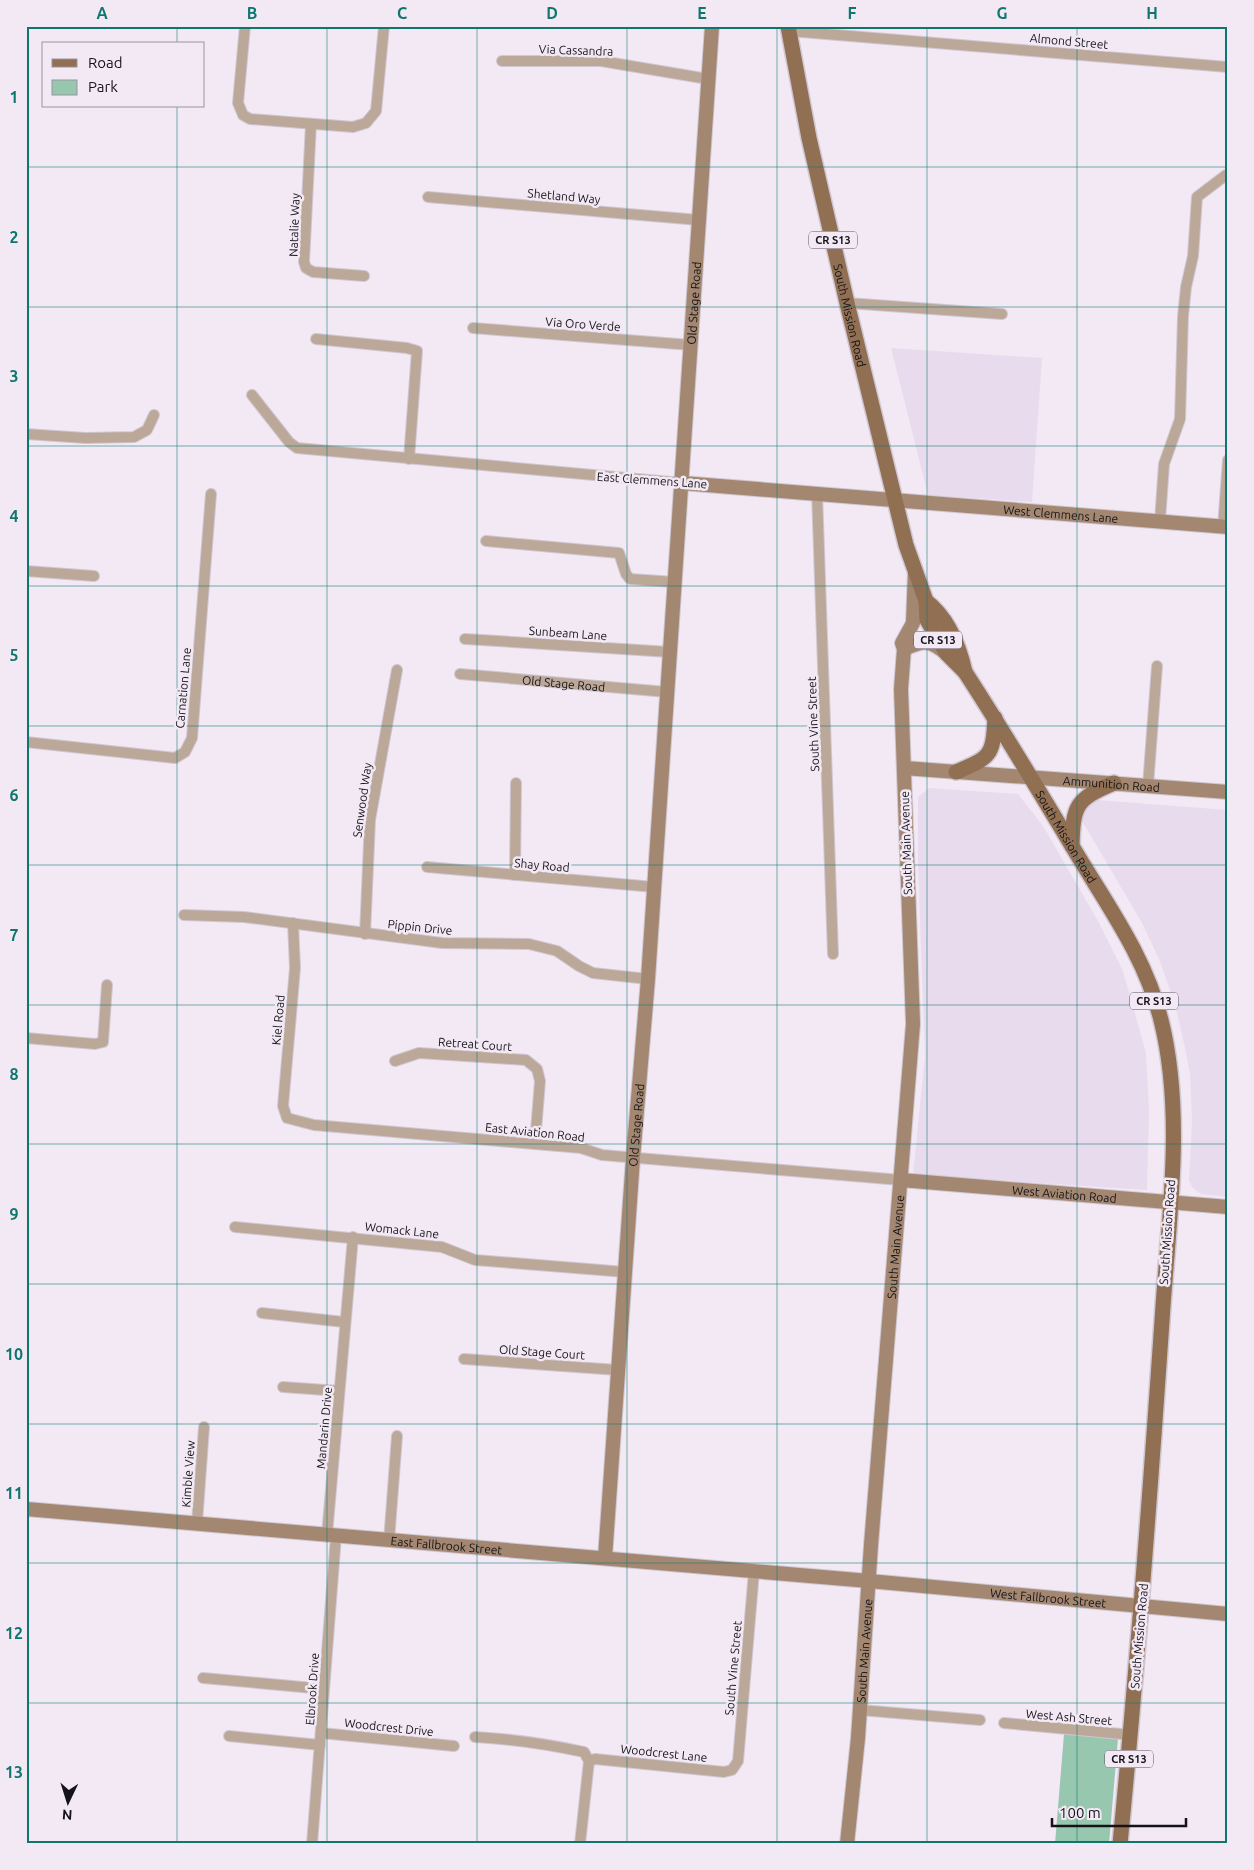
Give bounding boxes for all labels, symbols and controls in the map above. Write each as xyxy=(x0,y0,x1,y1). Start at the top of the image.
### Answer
text: A xyxy=(96,4,108,22)
text: B xyxy=(247,4,257,22)
text: C xyxy=(397,4,407,22)
text: D xyxy=(546,4,558,22)
text: E xyxy=(697,4,707,22)
text: F xyxy=(848,4,857,22)
text: G xyxy=(996,4,1008,22)
text: H xyxy=(1146,4,1158,22)
street label: Almond Street xyxy=(1029,31,1109,51)
legend xyxy=(42,42,205,108)
street label: Via Cassandra xyxy=(539,42,613,58)
text: Road xyxy=(88,54,123,71)
text: Park xyxy=(88,78,118,95)
text: 1 xyxy=(9,88,19,106)
street label: Shetland Way xyxy=(527,186,601,206)
street label: Natalie Way xyxy=(286,193,302,257)
text: 2 xyxy=(9,228,19,246)
road number: CR S13 xyxy=(809,232,857,248)
street label: Old Stage Road xyxy=(684,261,703,345)
street label: South Mission Road xyxy=(832,263,869,368)
street label: Via Oro Verde xyxy=(545,315,621,333)
text: 3 xyxy=(9,367,19,385)
street label: East Clemmens Lane xyxy=(596,470,708,490)
street label: West Clemmens Lane xyxy=(1003,502,1119,525)
text: 4 xyxy=(9,507,19,525)
street label: Sunbeam Lane xyxy=(528,624,608,642)
road number: CR S13 xyxy=(914,632,962,648)
text: 5 xyxy=(9,646,19,664)
street label: Carnation Lane xyxy=(173,647,193,729)
street label: Old Stage Road xyxy=(522,673,606,693)
street label: South Vine Street xyxy=(805,676,821,772)
street label: Senwood Way xyxy=(350,761,374,838)
street label: Ammunition Road xyxy=(1063,773,1160,793)
text: 6 xyxy=(9,786,19,804)
street label: South Mission Road xyxy=(1034,788,1099,885)
street label: South Main Avenue xyxy=(898,791,914,895)
street label: Shay Road xyxy=(514,856,570,874)
street label: Pippin Drive xyxy=(387,917,453,937)
text: 7 xyxy=(9,926,19,944)
road number: CR S13 xyxy=(1130,992,1178,1009)
street label: Kiel Road xyxy=(269,994,287,1046)
street label: Retreat Court xyxy=(438,1035,513,1053)
text: 8 xyxy=(9,1065,19,1083)
street label: Old Stage Road xyxy=(626,1083,646,1167)
street label: East Aviation Road xyxy=(485,1120,585,1144)
street label: South Mission Road xyxy=(1157,1179,1177,1285)
street label: West Aviation Road xyxy=(1012,1183,1117,1204)
street label: South Main Avenue xyxy=(884,1195,906,1299)
text: 9 xyxy=(9,1205,19,1223)
street label: Womack Lane xyxy=(364,1220,440,1240)
street label: Old Stage Court xyxy=(499,1343,586,1362)
text: 10 xyxy=(5,1345,23,1363)
street label: Mandarin Drive xyxy=(314,1387,334,1469)
street label: Kimble View xyxy=(179,1439,197,1508)
text: 11 xyxy=(5,1484,23,1502)
street label: East Fallbrook Street xyxy=(390,1534,503,1556)
street label: South Mission Road xyxy=(1128,1583,1150,1689)
street label: West Fallbrook Street xyxy=(990,1586,1107,1609)
street label: South Main Avenue xyxy=(854,1598,874,1703)
street label: South Vine Street xyxy=(722,1620,744,1716)
text: 12 xyxy=(5,1624,23,1642)
street label: Elbrook Drive xyxy=(303,1652,321,1726)
street label: West Ash Street xyxy=(1025,1707,1113,1727)
street label: Woodcrest Drive xyxy=(344,1716,434,1738)
street label: Woodcrest Lane xyxy=(620,1742,708,1764)
road number: CR S13 xyxy=(1105,1750,1153,1768)
text: 13 xyxy=(5,1763,23,1781)
north arrow xyxy=(42,1778,92,1828)
scale bar xyxy=(1052,1795,1185,1827)
text: 100 m xyxy=(1059,1804,1101,1821)
text: N xyxy=(61,1807,73,1823)

